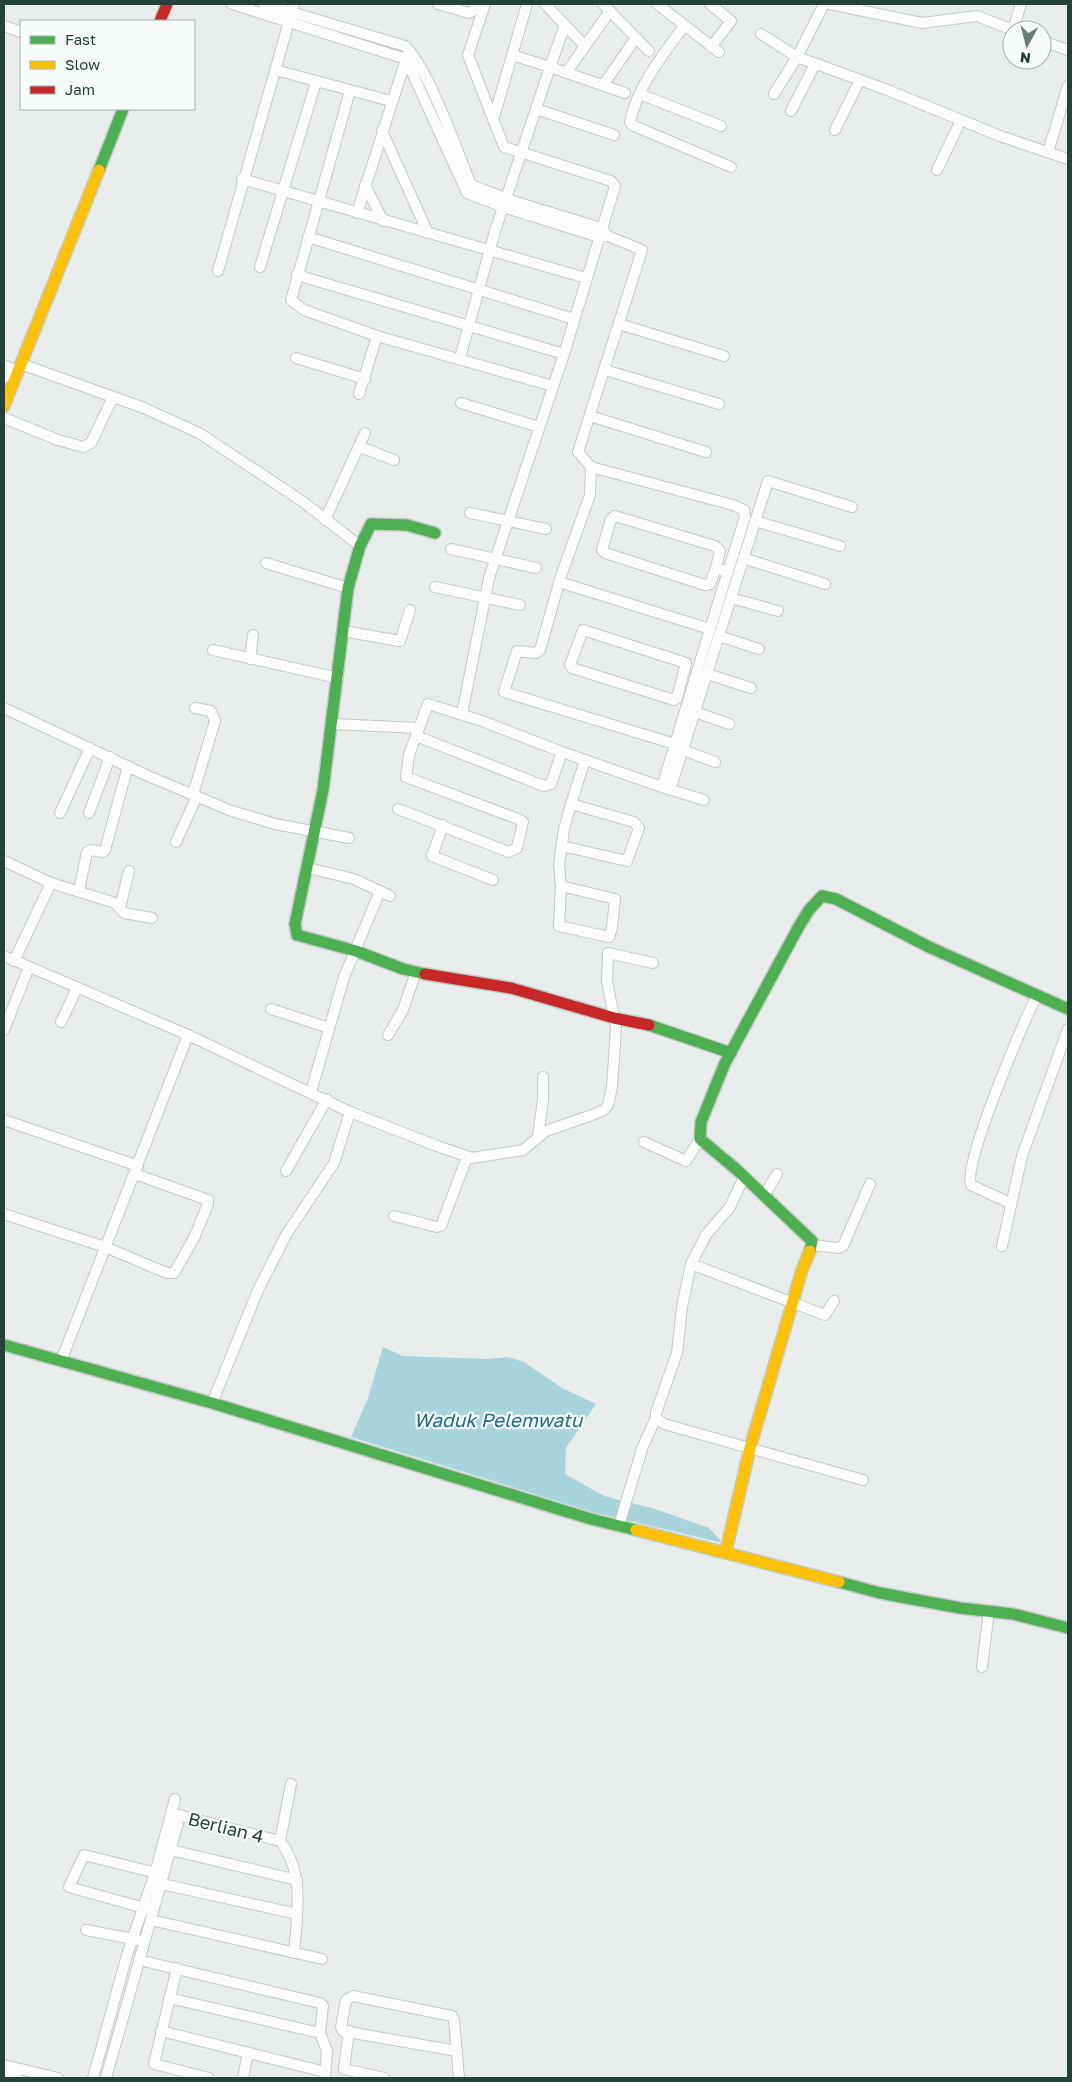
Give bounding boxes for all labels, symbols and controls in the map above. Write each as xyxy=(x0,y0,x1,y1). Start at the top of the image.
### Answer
legend xyxy=(20,20,195,110)
north arrow xyxy=(1002,20,1052,70)
text: Fast xyxy=(65,30,96,48)
text: N xyxy=(1019,49,1032,67)
text: Slow xyxy=(65,55,100,73)
text: Jam xyxy=(65,80,95,98)
water label: Waduk Pelemwatu xyxy=(414,1408,584,1431)
street label: Berlian 4 xyxy=(186,1807,266,1847)

